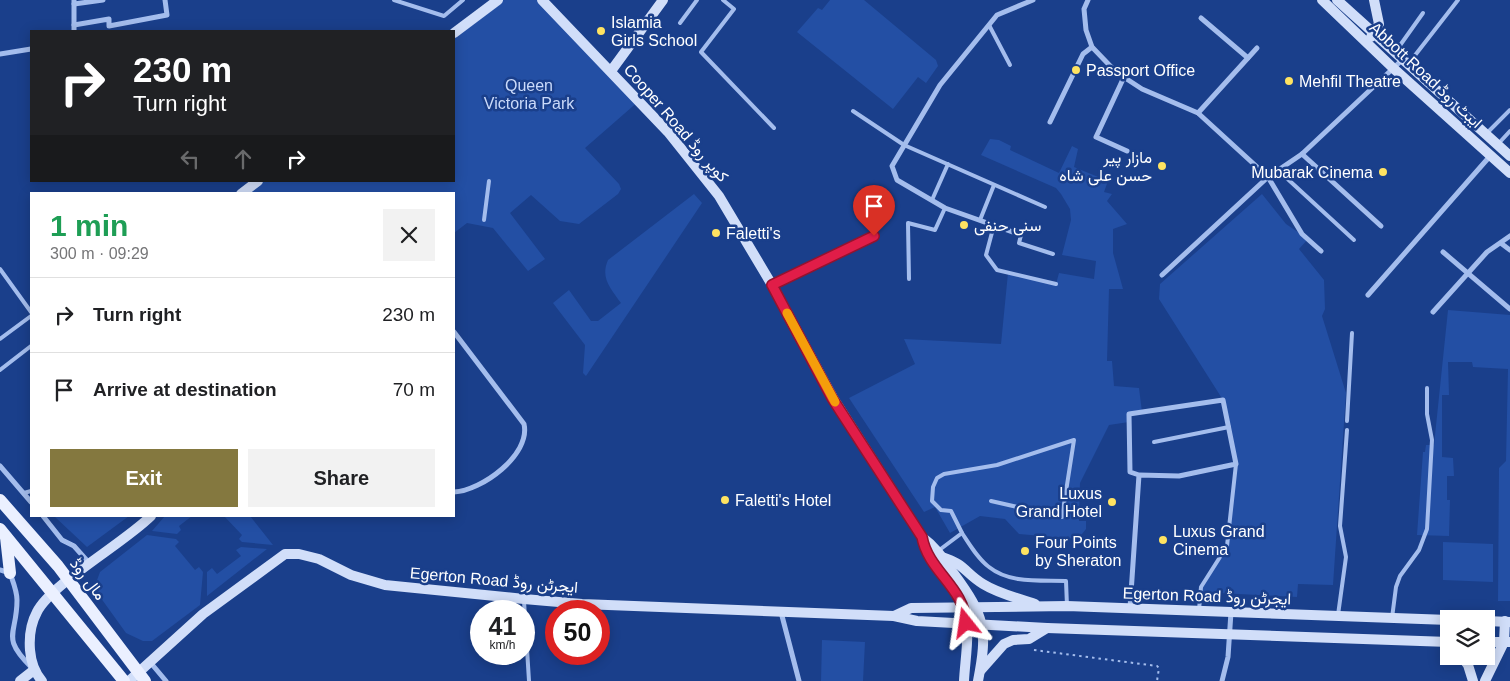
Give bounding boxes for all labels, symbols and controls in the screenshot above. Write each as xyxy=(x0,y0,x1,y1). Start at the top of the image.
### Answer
place label: Islamia Girls School xyxy=(611,14,697,49)
street label: Abbott Road ایبٹ روڈ xyxy=(1365,19,1486,133)
marker: Islamia Girls School xyxy=(595,25,607,37)
icon: right xyxy=(50,50,115,115)
text: 230 m xyxy=(133,50,232,89)
street label: Cooper Road کوپر روڈ xyxy=(618,61,732,187)
place label: Passport Office xyxy=(1086,62,1195,79)
marker: Passport Office xyxy=(1070,64,1082,76)
place label: Mehfil Theatre xyxy=(1299,73,1401,90)
marker: Mehfil Theatre xyxy=(1283,75,1295,87)
park label: Queen Victoria Park xyxy=(484,77,575,112)
text: Turn right xyxy=(133,91,226,116)
icon: left xyxy=(176,145,204,173)
icon: ahead xyxy=(229,145,257,173)
icon: right xyxy=(282,145,310,173)
place label: مازار پیر حسن علی شاہ xyxy=(1059,149,1152,186)
marker: مازار پیر حسن علی شاہ xyxy=(1156,160,1168,172)
place label: Mubarak Cinema xyxy=(1251,164,1373,181)
marker: Mubarak Cinema xyxy=(1377,166,1389,178)
pin xyxy=(853,185,895,236)
icon: arrive xyxy=(860,192,888,220)
text: 1 min xyxy=(50,209,128,242)
button: close xyxy=(383,209,435,261)
place label: سنی حنفی xyxy=(974,217,1041,236)
marker: سنی حنفی xyxy=(958,219,970,231)
place label: Faletti's xyxy=(726,225,781,242)
marker: Faletti's xyxy=(710,227,722,239)
text: 300 m · 09:29 xyxy=(50,245,149,262)
icon: right xyxy=(50,301,78,329)
text: Turn right xyxy=(93,304,181,325)
text: 230 m xyxy=(382,304,435,325)
icon: arrive xyxy=(50,376,78,404)
text: Arrive at destination xyxy=(93,379,277,400)
text: 70 m xyxy=(393,379,435,400)
button: Exit xyxy=(50,449,238,507)
button: Share xyxy=(248,449,435,507)
place label: Luxus Grand Hotel xyxy=(1016,485,1102,520)
place label: Faletti's Hotel xyxy=(735,492,831,509)
marker: Faletti's Hotel xyxy=(719,494,731,506)
marker: Luxus Grand Hotel xyxy=(1106,496,1118,508)
place label: Luxus Grand Cinema xyxy=(1173,523,1265,558)
place label: Four Points by Sheraton xyxy=(1035,534,1121,569)
marker: Luxus Grand Cinema xyxy=(1157,534,1169,546)
marker: Four Points by Sheraton xyxy=(1019,545,1031,557)
street label: مال روڈ xyxy=(65,555,109,604)
street label: Egerton Road ایجرٹن روڈ xyxy=(409,564,579,598)
street label: Egerton Road ایجرٹن روڈ xyxy=(1122,585,1292,609)
position arrow xyxy=(939,596,991,648)
speed limit sign: 50 xyxy=(545,600,610,665)
map controls xyxy=(1440,610,1495,665)
button: layers xyxy=(1440,610,1495,665)
text: 41 xyxy=(489,612,516,640)
text: km/h xyxy=(489,638,516,652)

